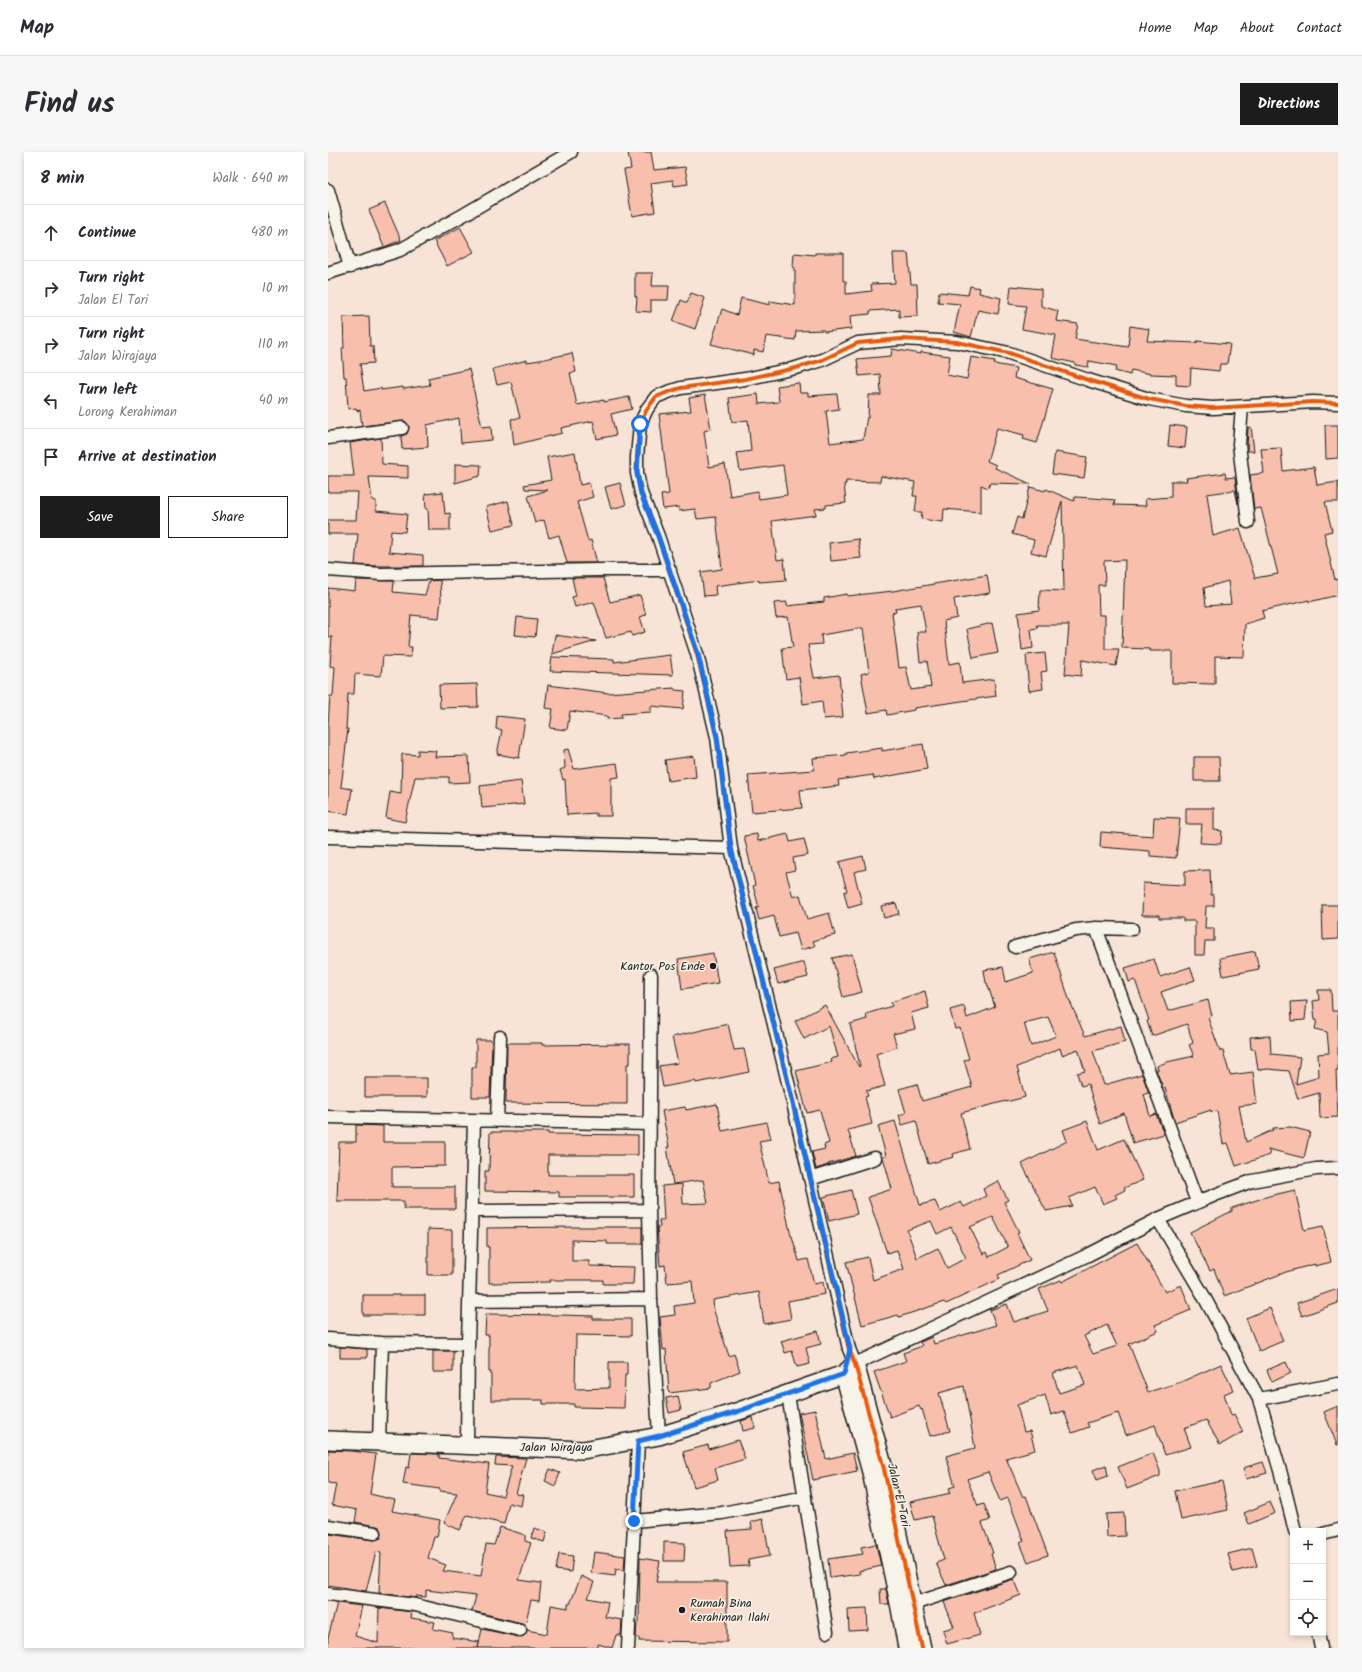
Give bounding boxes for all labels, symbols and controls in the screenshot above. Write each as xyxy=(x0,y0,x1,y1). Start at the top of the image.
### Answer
text: Map xyxy=(20,13,54,43)
text: Home xyxy=(1138,17,1172,39)
text: Map xyxy=(1194,17,1218,39)
text: About xyxy=(1240,17,1274,39)
text: Contact xyxy=(1296,17,1342,39)
text: Find us xyxy=(24,82,115,127)
button: Directions xyxy=(1240,83,1338,125)
text: 8 min xyxy=(40,165,84,192)
text: Walk · 640 m xyxy=(212,168,288,189)
text: Continue xyxy=(78,221,136,245)
icon: ahead xyxy=(40,222,62,244)
text: 480 m xyxy=(251,222,288,243)
text: Turn right xyxy=(78,266,145,290)
icon: right xyxy=(40,278,62,300)
text: 10 m xyxy=(262,278,288,299)
text: Jalan El Tari xyxy=(78,290,148,311)
text: Turn right xyxy=(78,322,145,346)
icon: right xyxy=(40,334,62,356)
text: 110 m xyxy=(258,334,288,355)
text: Jalan Wirajaya xyxy=(78,346,157,367)
text: Turn left xyxy=(78,378,138,402)
icon: left xyxy=(40,390,62,412)
text: 40 m xyxy=(259,390,288,411)
text: Lorong Kerahiman xyxy=(78,402,177,423)
route start xyxy=(631,415,649,433)
text: Arrive at destination xyxy=(78,445,217,469)
icon: arrive xyxy=(40,446,62,468)
button: Save xyxy=(40,496,160,538)
button: Share xyxy=(168,496,288,538)
place label: Kantor Pos Ende xyxy=(620,957,706,976)
marker: Kantor Pos Ende xyxy=(708,961,718,971)
street label: Jalan Wirajaya xyxy=(520,1438,593,1457)
street label: Jalan El Tari xyxy=(882,1461,915,1530)
route end xyxy=(625,1512,643,1530)
map controls xyxy=(1290,1528,1326,1636)
button: + xyxy=(1290,1528,1326,1564)
button: − xyxy=(1290,1564,1326,1600)
place label: Rumah Bina Kerahiman Ilahi xyxy=(690,1594,770,1627)
button: locate xyxy=(1290,1600,1326,1636)
marker: Rumah Bina Kerahiman Ilahi xyxy=(677,1605,687,1615)

